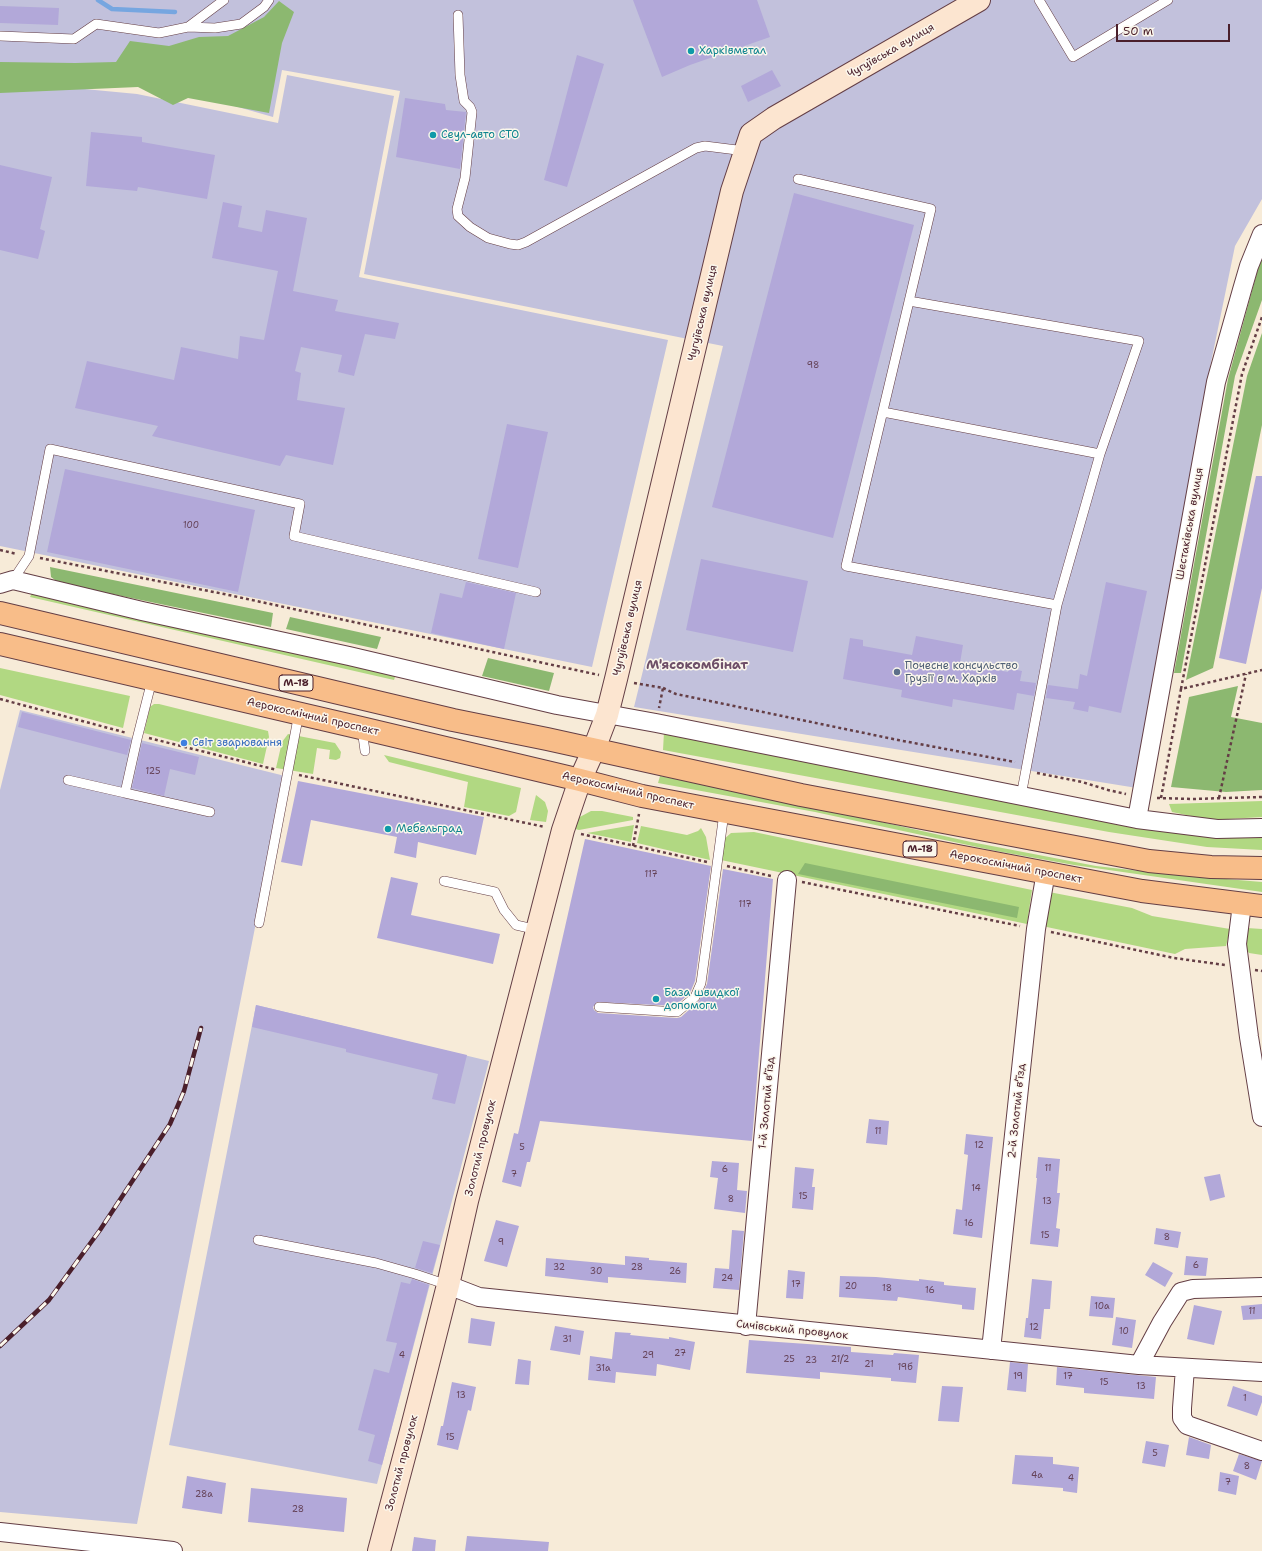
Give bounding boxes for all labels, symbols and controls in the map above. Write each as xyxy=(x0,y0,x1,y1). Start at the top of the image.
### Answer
scale bar xyxy=(1118,16,1232,42)
street label: Чугуївська вулиця xyxy=(845,21,937,81)
text: 50 m xyxy=(1123,23,1153,39)
place label: Харківметал xyxy=(699,44,766,58)
marker: Харківметал xyxy=(686,46,696,56)
place label: Сеул-авто СТО xyxy=(441,128,519,142)
marker: Сеул-авто СТО xyxy=(428,130,438,140)
street label: Чугуївська вулиця xyxy=(686,264,720,362)
house number: 98 xyxy=(807,361,819,371)
street label: Шестаківська вулиця xyxy=(1174,467,1206,581)
house number: 100 xyxy=(183,521,199,531)
street label: Чугуївська вулиця xyxy=(611,579,645,677)
district label: М'ясокомбінат xyxy=(646,658,748,674)
place label: Почесне консульство Грузії в м. Харків xyxy=(905,659,1018,685)
marker: Почесне консульство Грузії в м. Харків xyxy=(892,667,902,677)
road number: М-18 xyxy=(279,675,313,691)
street label: Аерокосмічний проспект xyxy=(246,695,380,739)
place label: Світ зварювання xyxy=(192,736,282,750)
marker: Світ зварювання xyxy=(179,738,189,748)
house number: 125 xyxy=(146,767,160,777)
street label: Аерокосмічний проспект xyxy=(561,769,695,813)
place label: Мебельград xyxy=(396,822,462,836)
marker: Мебельград xyxy=(383,824,393,834)
road number: М-18 xyxy=(903,841,937,857)
street label: Аерокосмічний проспект xyxy=(949,848,1083,886)
house number: 117 xyxy=(644,870,658,880)
house number: 117 xyxy=(738,900,752,910)
place label: База швидкої допомоги xyxy=(664,986,739,1012)
marker: База швидкої допомоги xyxy=(651,994,661,1004)
street label: 1-й Золотий в’їзд xyxy=(756,1056,778,1150)
street label: 2-й Золотий в’їзд xyxy=(1005,1063,1029,1159)
street label: Золотий провулок xyxy=(463,1098,499,1198)
house number: 11 xyxy=(874,1127,882,1137)
house number: 12 xyxy=(974,1141,984,1151)
house number: 5 xyxy=(519,1143,525,1153)
house number: 11 xyxy=(1044,1164,1052,1174)
house number: 6 xyxy=(722,1165,728,1175)
house number: 7 xyxy=(511,1170,517,1180)
house number: 14 xyxy=(971,1184,981,1194)
house number: 15 xyxy=(798,1192,808,1202)
house number: 8 xyxy=(728,1195,734,1205)
house number: 13 xyxy=(1042,1197,1052,1207)
house number: 16 xyxy=(964,1219,974,1229)
house number: 15 xyxy=(1040,1231,1050,1241)
house number: 8 xyxy=(1164,1233,1170,1243)
house number: 9 xyxy=(498,1238,504,1248)
house number: 6 xyxy=(1193,1261,1199,1271)
house number: 32 xyxy=(553,1263,565,1273)
house number: 28 xyxy=(631,1263,643,1273)
house number: 30 xyxy=(590,1267,602,1277)
house number: 26 xyxy=(669,1267,681,1277)
house number: 24 xyxy=(721,1274,733,1284)
house number: 17 xyxy=(791,1280,801,1290)
house number: 20 xyxy=(845,1282,857,1292)
house number: 18 xyxy=(882,1284,892,1294)
house number: 16 xyxy=(925,1286,935,1296)
house number: 10а xyxy=(1094,1302,1110,1312)
house number: 11 xyxy=(1248,1307,1256,1317)
street label: Сичівський провулок xyxy=(735,1318,849,1342)
house number: 12 xyxy=(1029,1323,1039,1333)
house number: 10 xyxy=(1119,1327,1129,1337)
house number: 31 xyxy=(562,1335,572,1345)
house number: 27 xyxy=(674,1349,686,1359)
house number: 4 xyxy=(399,1351,405,1361)
house number: 29 xyxy=(642,1351,654,1361)
house number: 25 xyxy=(783,1355,795,1365)
house number: 21/2 xyxy=(831,1355,849,1365)
house number: 23 xyxy=(805,1356,817,1366)
house number: 21 xyxy=(864,1360,874,1370)
house number: 19б xyxy=(897,1363,913,1373)
house number: 31а xyxy=(595,1364,611,1374)
house number: 19 xyxy=(1013,1372,1023,1382)
house number: 17 xyxy=(1063,1372,1073,1382)
house number: 15 xyxy=(1099,1378,1109,1388)
house number: 13 xyxy=(1136,1382,1146,1392)
house number: 13 xyxy=(456,1391,466,1401)
house number: 1 xyxy=(1243,1394,1247,1404)
street label: Золотий провулок xyxy=(383,1414,421,1512)
house number: 15 xyxy=(445,1433,455,1443)
house number: 5 xyxy=(1152,1449,1158,1459)
house number: 8 xyxy=(1244,1462,1250,1472)
house number: 4а xyxy=(1031,1471,1043,1481)
house number: 4 xyxy=(1068,1474,1074,1484)
house number: 7 xyxy=(1225,1478,1231,1488)
house number: 28а xyxy=(195,1490,213,1500)
house number: 28 xyxy=(292,1505,304,1515)

